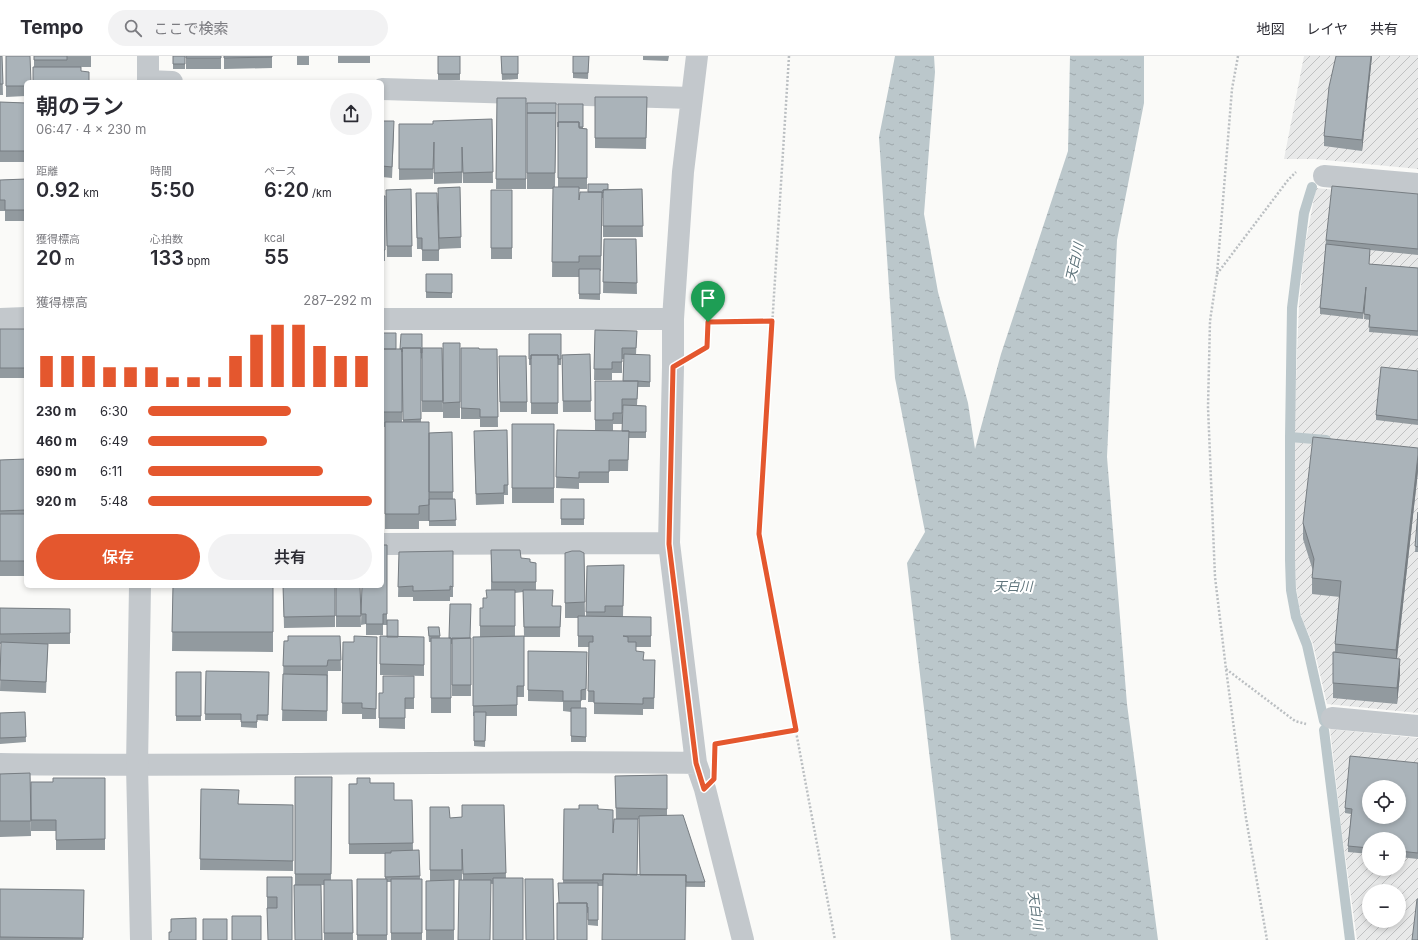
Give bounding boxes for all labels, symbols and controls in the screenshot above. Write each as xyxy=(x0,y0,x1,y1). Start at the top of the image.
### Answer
search box xyxy=(108,10,388,46)
text: Tempo xyxy=(20,16,84,39)
icon: search xyxy=(122,17,144,39)
text: ここで検索 xyxy=(154,19,229,38)
text: 地図 xyxy=(1256,20,1284,37)
text: レイヤ xyxy=(1306,20,1348,37)
text: 共有 xyxy=(1370,20,1398,37)
text: 朝のラン xyxy=(36,93,124,119)
button: share xyxy=(330,93,372,135)
text: 06:47 · 4 × 230 m xyxy=(36,121,146,137)
text: 距離 xyxy=(36,164,58,178)
text: 時間 xyxy=(150,164,172,178)
text: ペース xyxy=(264,164,296,178)
text: 0.92 xyxy=(36,178,80,202)
text: 5:50 xyxy=(150,178,195,202)
text: 6:20 xyxy=(264,178,309,202)
text: km xyxy=(80,186,99,200)
text: /km xyxy=(309,186,332,200)
text: kcal xyxy=(264,231,285,245)
text: 獲得標高 xyxy=(36,232,80,246)
text: 心拍数 xyxy=(150,232,183,246)
water label: 天白川 xyxy=(1062,239,1087,283)
text: 55 xyxy=(264,245,289,269)
text: 20 xyxy=(36,246,62,270)
text: 133 xyxy=(150,246,184,270)
text: m xyxy=(62,254,74,268)
text: bpm xyxy=(184,254,210,268)
pin xyxy=(691,281,725,322)
icon: arrive xyxy=(697,287,719,309)
text: 287–292 m xyxy=(303,292,372,308)
text: 獲得標高 xyxy=(36,294,88,310)
text: 230 m xyxy=(36,403,76,419)
text: 6:30 xyxy=(100,403,128,419)
text: 460 m xyxy=(36,433,77,449)
text: 6:49 xyxy=(100,433,128,449)
text: 690 m xyxy=(36,463,77,479)
text: 6:11 xyxy=(100,463,122,479)
text: 920 m xyxy=(36,493,76,509)
text: 5:48 xyxy=(100,493,128,509)
button: 保存 xyxy=(36,534,200,580)
button: 共有 xyxy=(208,534,372,580)
water label: 天白川 xyxy=(993,578,1034,594)
map controls xyxy=(1362,780,1406,928)
button: locate xyxy=(1362,780,1406,824)
button: + xyxy=(1362,832,1406,876)
button: − xyxy=(1362,884,1406,928)
water label: 天白川 xyxy=(1025,890,1047,932)

